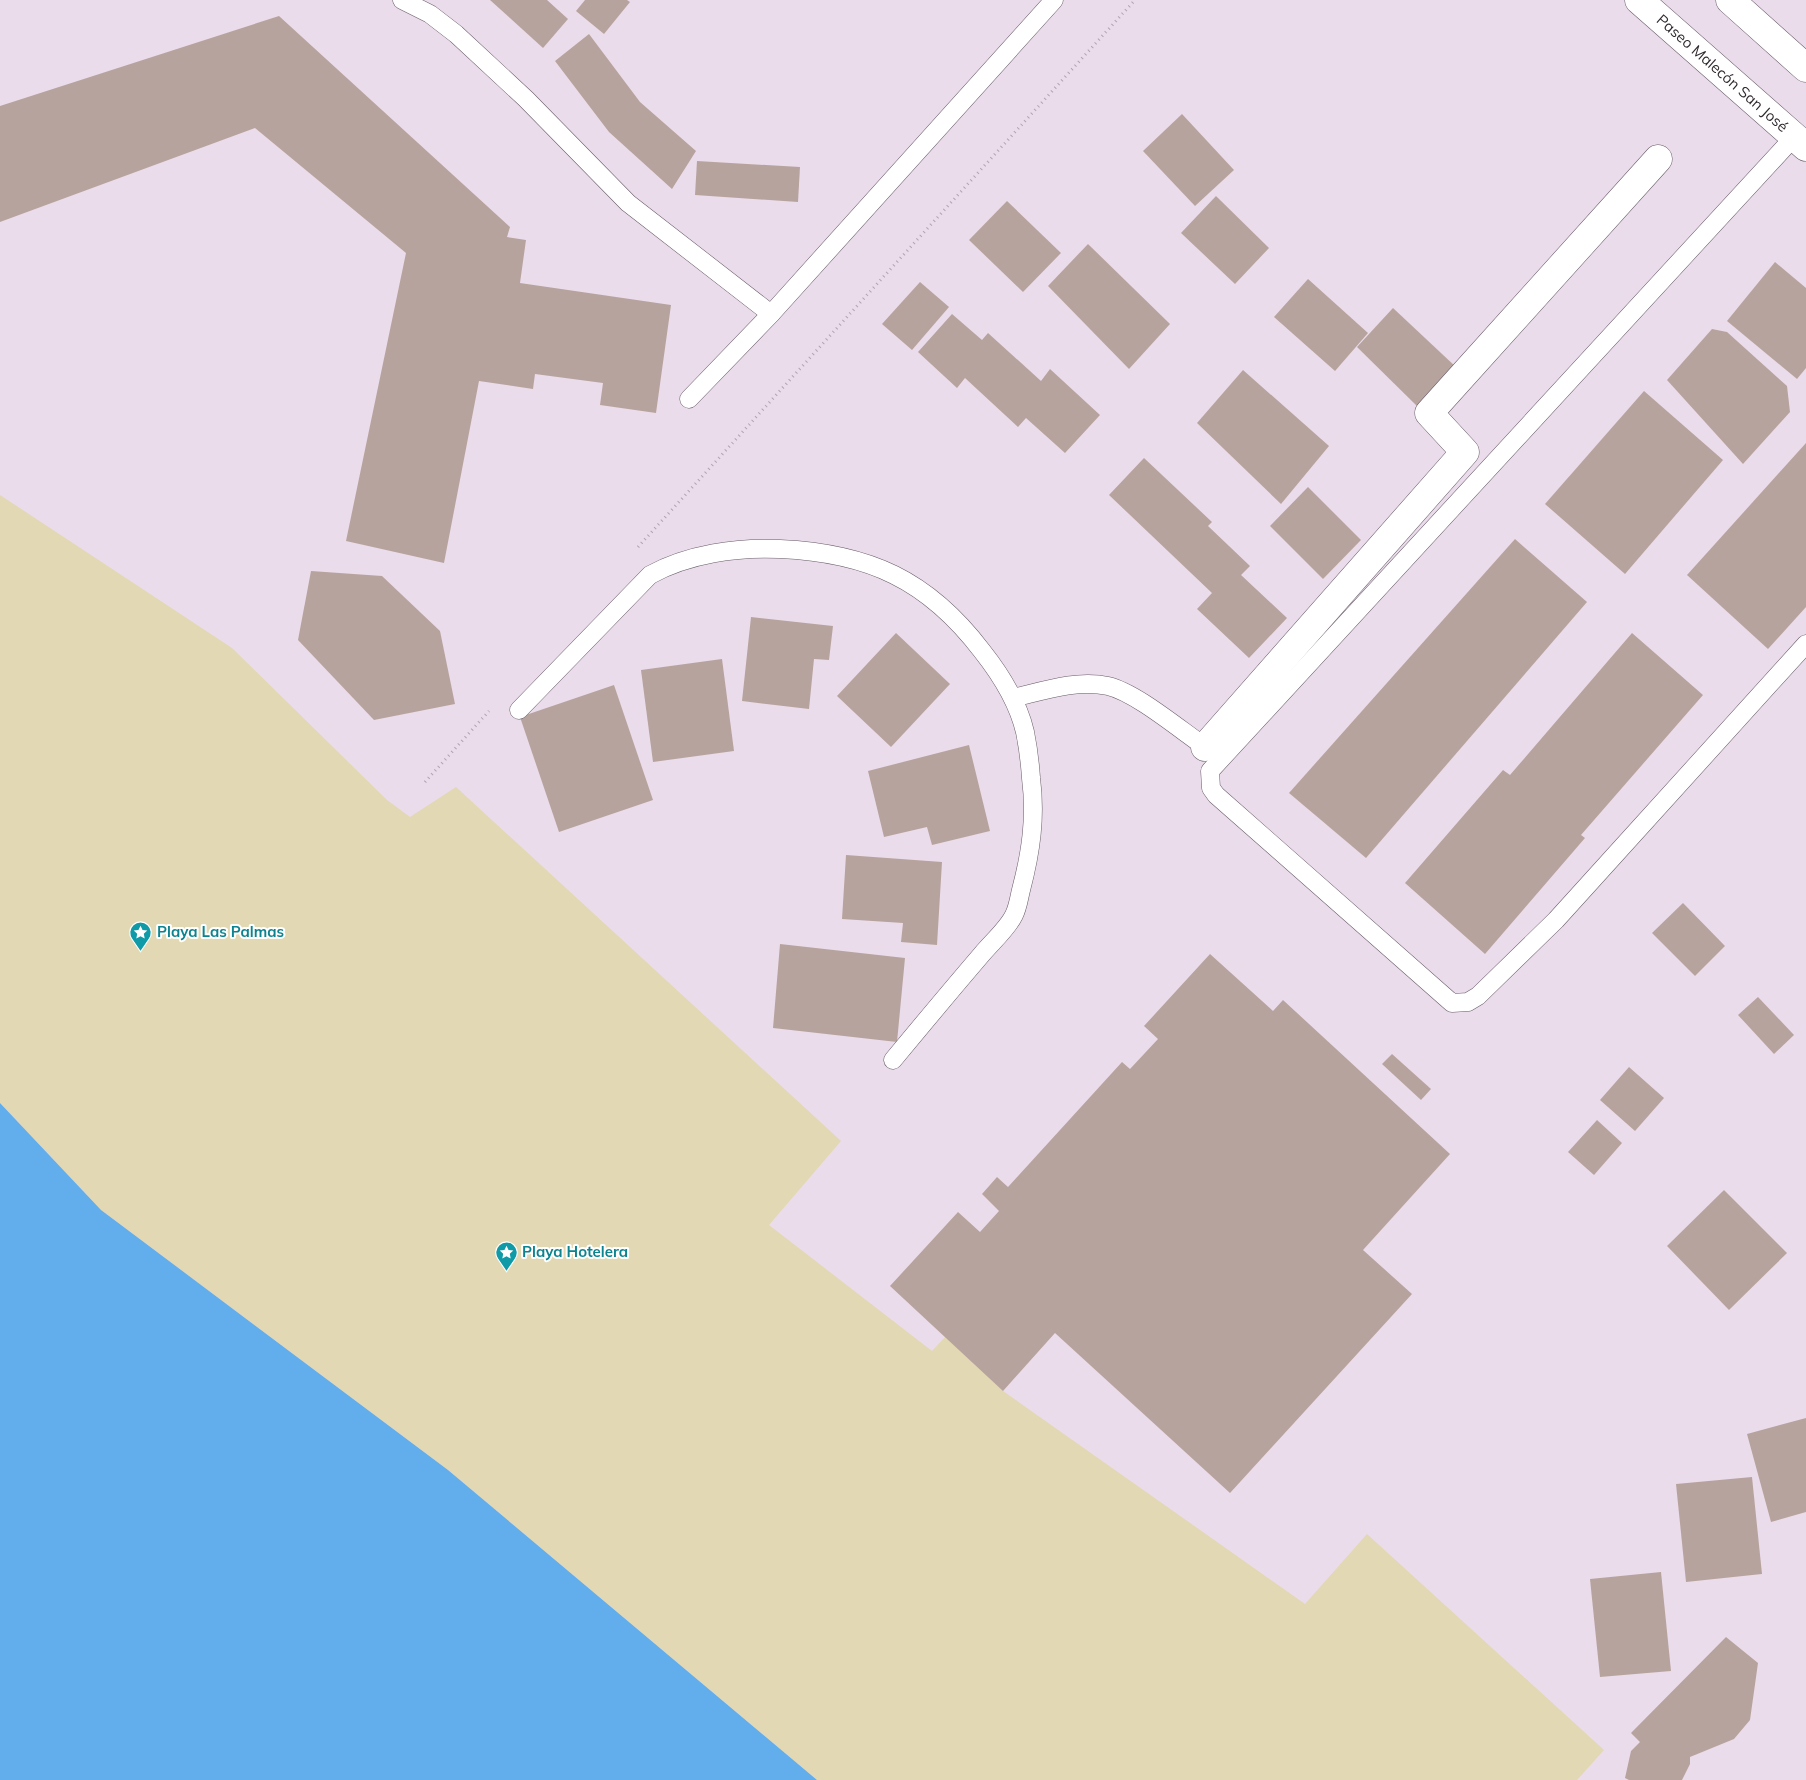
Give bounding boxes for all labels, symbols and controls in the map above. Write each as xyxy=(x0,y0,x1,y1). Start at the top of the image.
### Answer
street label: Paseo Malecón San José xyxy=(1653,10,1792,136)
place icon: Playa Las Palmas xyxy=(129,920,153,951)
place label: Playa Las Palmas xyxy=(157,922,284,941)
place icon: Playa Hotelera xyxy=(494,1240,518,1271)
place label: Playa Hotelera xyxy=(522,1242,628,1261)

